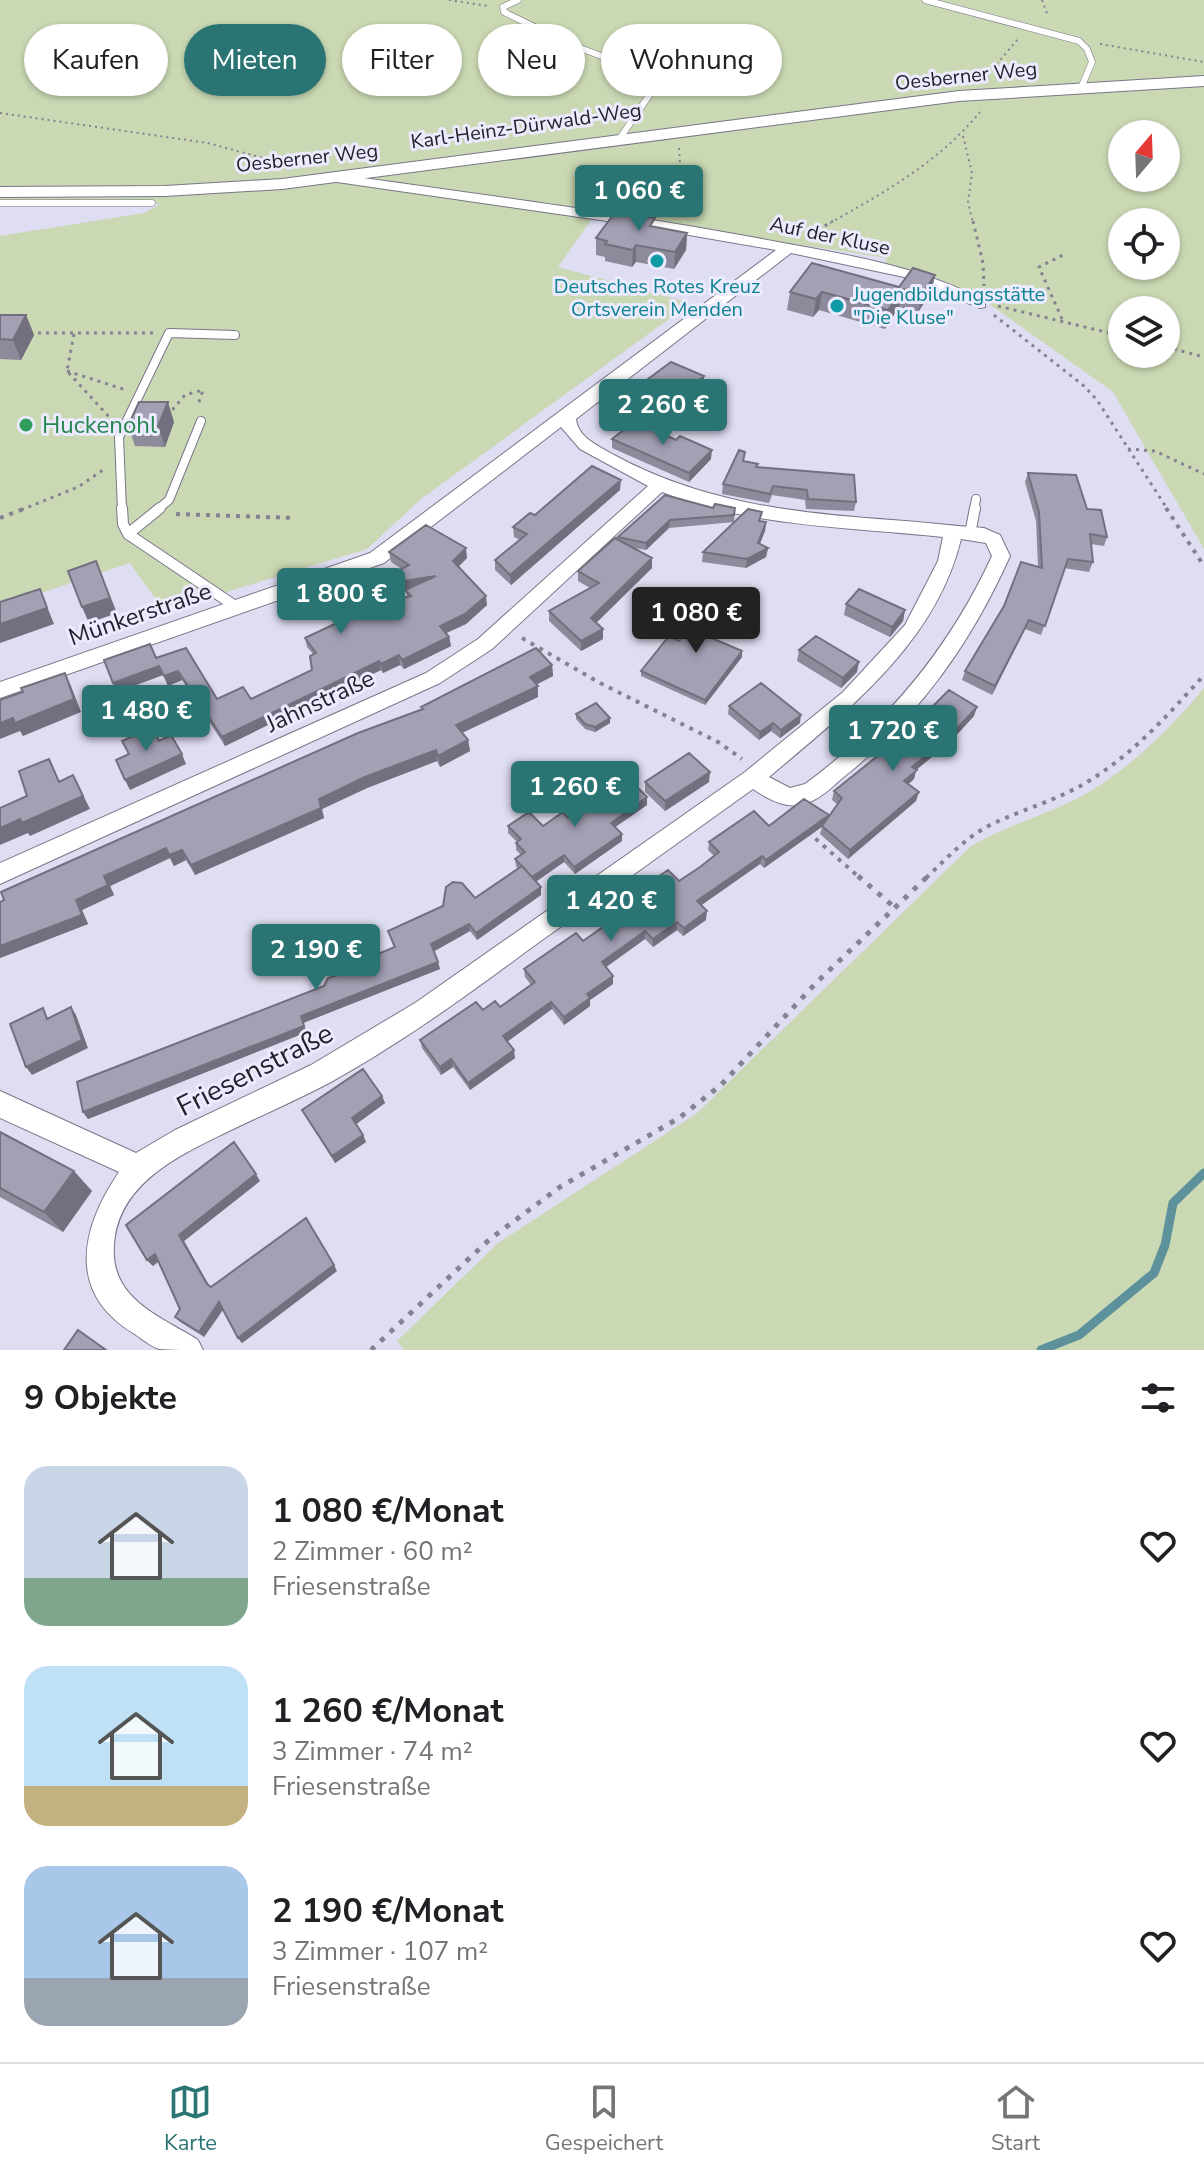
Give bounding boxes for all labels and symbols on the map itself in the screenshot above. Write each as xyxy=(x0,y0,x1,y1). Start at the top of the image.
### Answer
street label: Oesberner Weg xyxy=(894,55,1038,97)
street label: Karl-Heinz-Dürwald-Weg xyxy=(409,96,643,156)
north arrow xyxy=(1108,120,1180,192)
street label: Oesberner Weg xyxy=(235,137,379,179)
pin: 1 060 € xyxy=(565,165,713,233)
street label: Auf der Kluse xyxy=(767,210,893,262)
marker: Deutsches Rotes Kreuz Ortsverein Menden xyxy=(648,252,666,270)
place label: Deutsches Rotes Kreuz Ortsverein Menden xyxy=(554,273,760,323)
place label: Jugendbildungsstätte "Die Kluse" xyxy=(852,281,1045,331)
marker: Jugendbildungsstätte "Die Kluse" xyxy=(828,297,846,315)
pin: 2 260 € xyxy=(589,379,737,447)
place label: Huckenohl xyxy=(42,409,157,441)
marker: Huckenohl xyxy=(17,416,35,434)
pin: 1 800 € xyxy=(267,568,415,636)
street label: Münkerstraße xyxy=(64,575,216,653)
pin: 1 080 € xyxy=(622,587,770,655)
street label: Jahnstraße xyxy=(260,662,379,741)
pin: 1 480 € xyxy=(72,685,220,753)
pin: 1 720 € xyxy=(819,705,967,773)
pin: 1 260 € xyxy=(501,761,649,829)
pin: 1 420 € xyxy=(537,875,685,943)
pin: 2 190 € xyxy=(242,924,390,992)
street label: Friesenstraße xyxy=(170,1014,340,1126)

